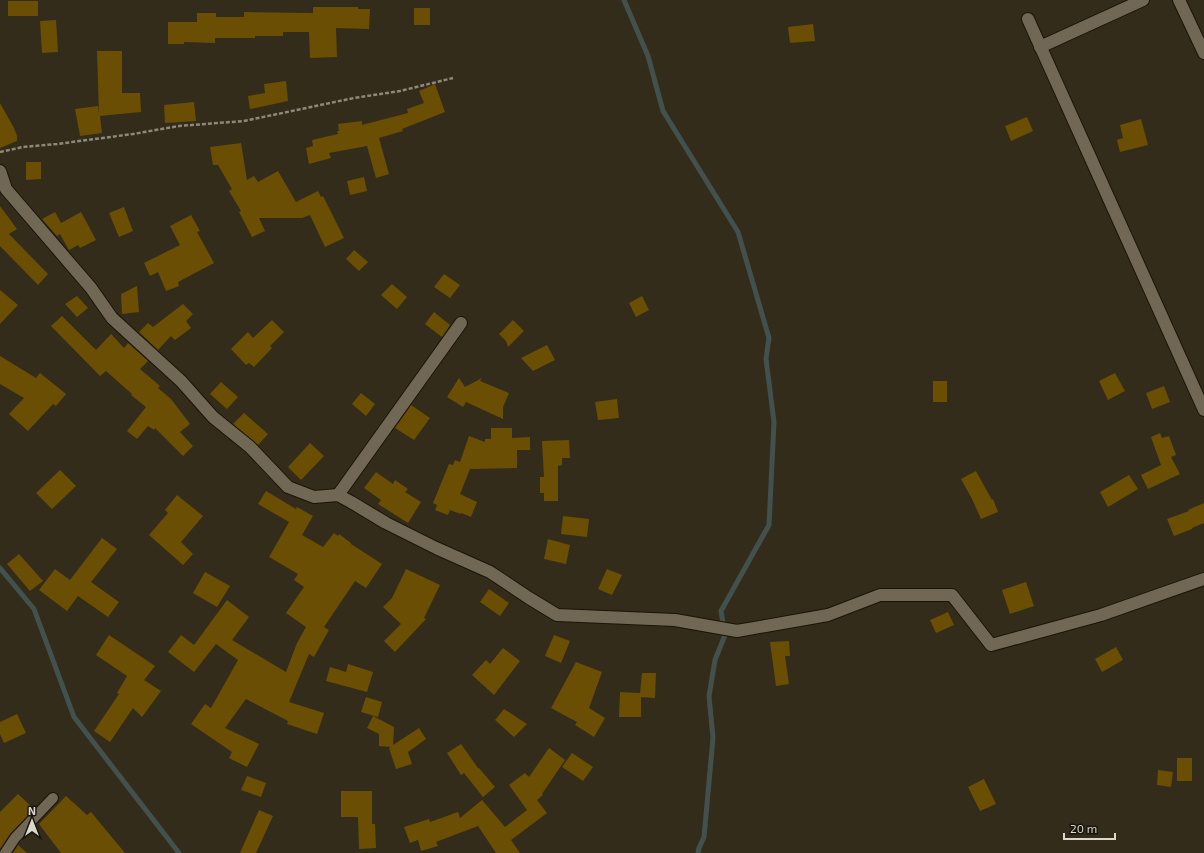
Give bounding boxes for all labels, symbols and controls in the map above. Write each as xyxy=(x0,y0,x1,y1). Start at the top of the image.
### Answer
north arrow xyxy=(12,801,52,841)
text: N xyxy=(28,804,36,817)
scale bar xyxy=(1064,815,1115,841)
text: 20 m xyxy=(1070,821,1097,835)

